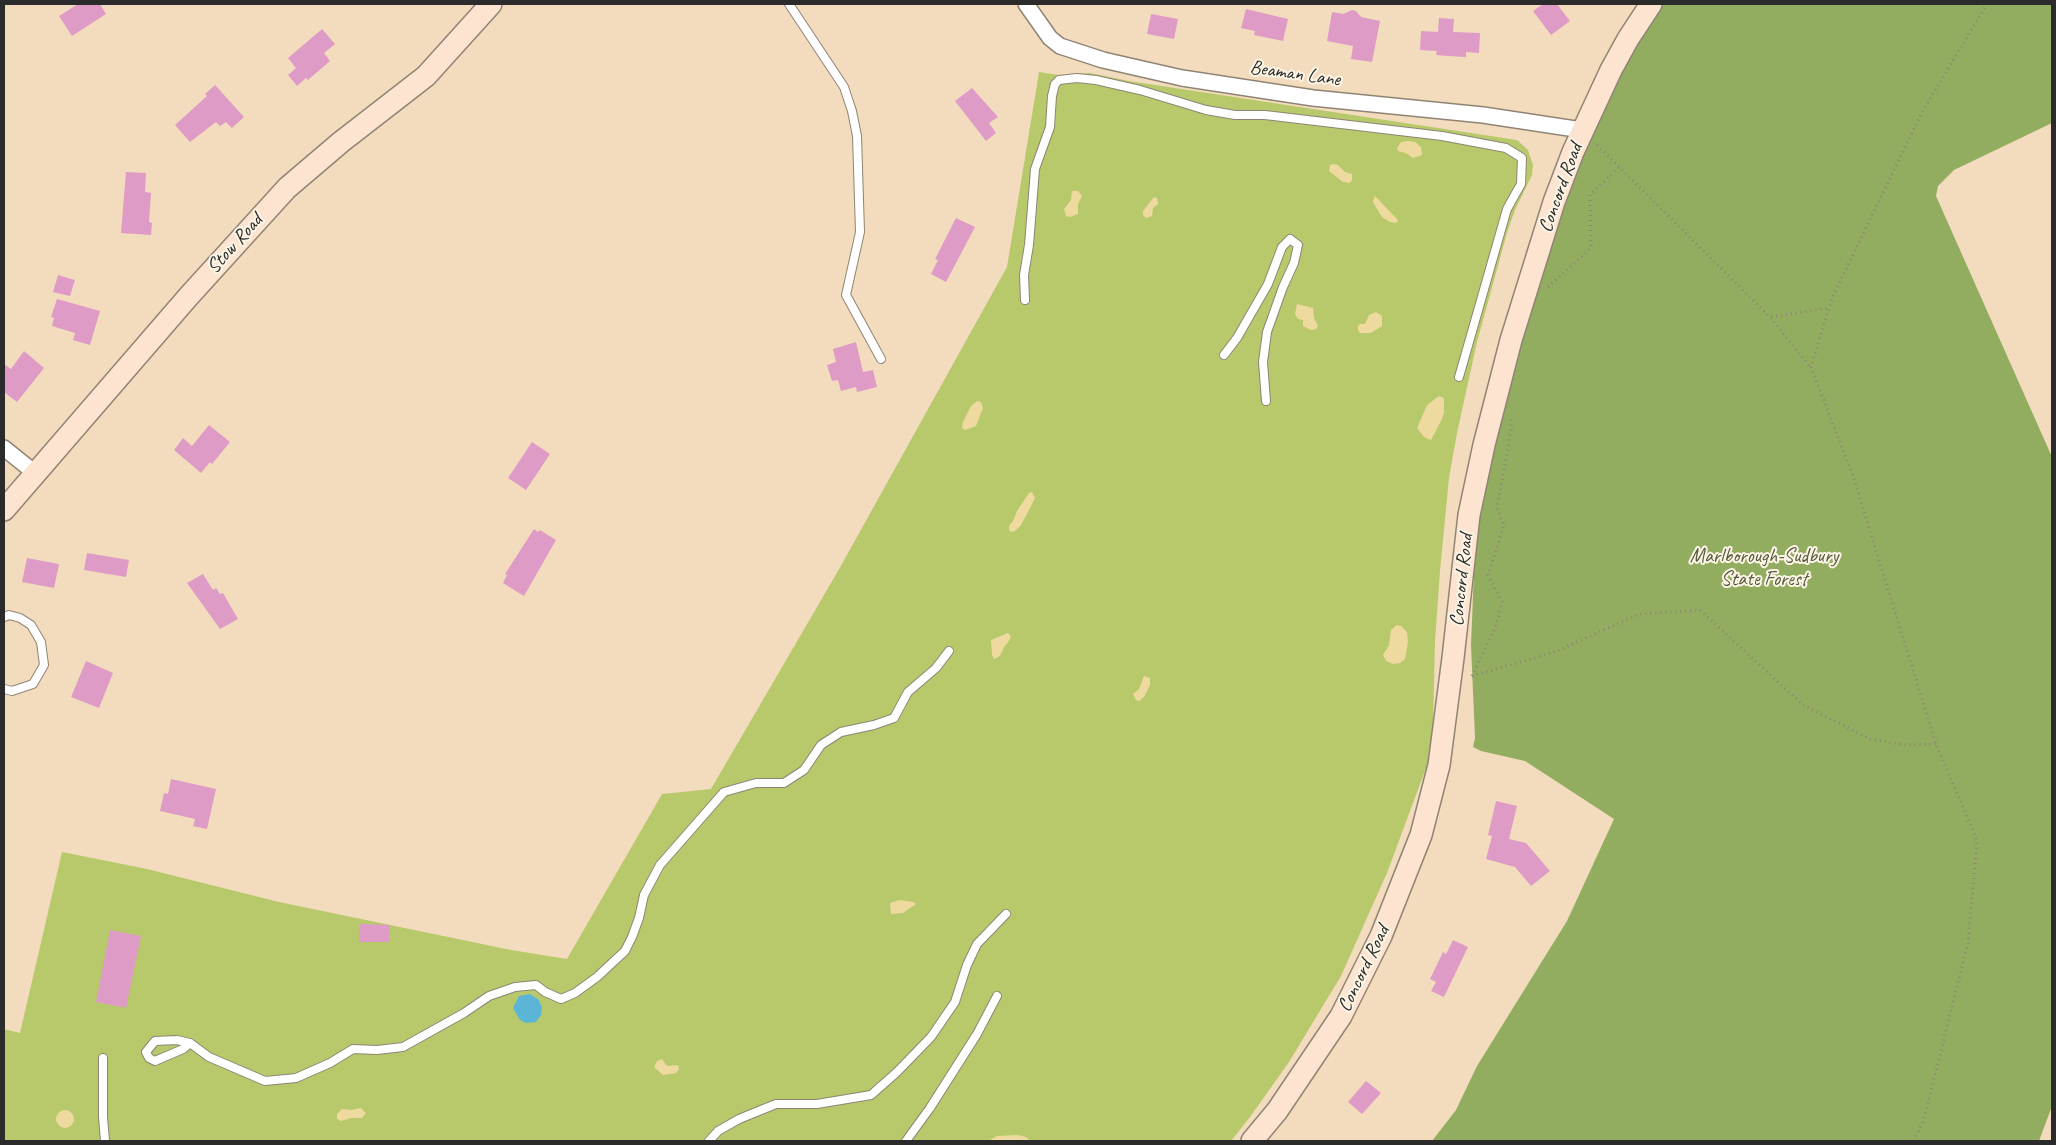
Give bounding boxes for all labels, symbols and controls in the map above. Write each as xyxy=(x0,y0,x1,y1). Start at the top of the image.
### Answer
street label: Beaman Lane xyxy=(1248,56,1342,92)
street label: Concord Road xyxy=(1534,140,1588,236)
street label: Stow Road xyxy=(202,209,268,279)
street label: Concord Road xyxy=(1445,533,1479,627)
park label: Marlborough-Sudbury State Forest xyxy=(1690,545,1838,592)
street label: Concord Road xyxy=(1333,922,1395,1016)

